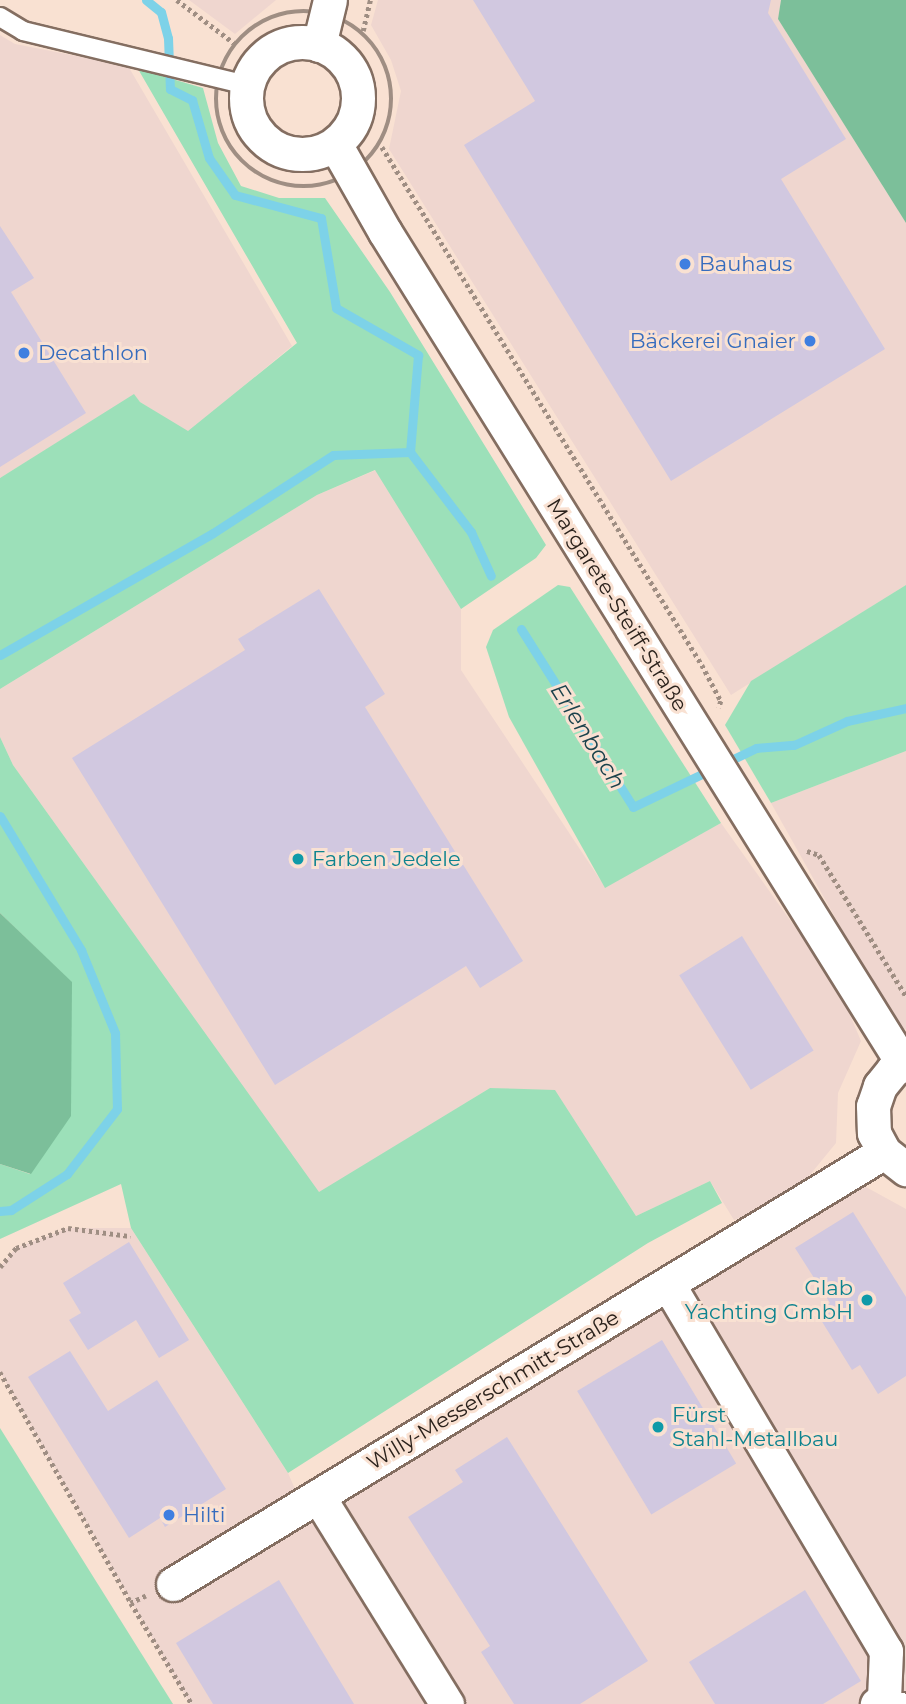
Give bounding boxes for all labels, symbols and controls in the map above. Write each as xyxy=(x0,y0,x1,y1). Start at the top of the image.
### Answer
place label: Bauhaus xyxy=(699,251,792,277)
marker: Bauhaus xyxy=(677,256,693,272)
place label: Bäckerei Gnaier xyxy=(630,328,796,354)
marker: Bäckerei Gnaier xyxy=(802,333,818,349)
place label: Decathlon xyxy=(38,340,148,366)
marker: Decathlon xyxy=(16,345,32,361)
street label: Margarete-Steiff-Straße xyxy=(541,494,693,716)
water label: Erlenbach xyxy=(545,678,631,794)
place label: Farben Jedele xyxy=(312,846,461,872)
marker: Farben Jedele xyxy=(290,851,306,867)
place label: Glab Yachting GmbH xyxy=(685,1275,853,1325)
marker: Glab Yachting GmbH xyxy=(859,1292,875,1308)
street label: Willy-Messerschmitt-Straße xyxy=(362,1305,624,1475)
place label: Fürst Stahl-Metallbau xyxy=(672,1402,838,1452)
marker: Fürst Stahl-Metallbau xyxy=(650,1419,666,1435)
place label: Hilti xyxy=(183,1502,225,1528)
marker: Hilti xyxy=(161,1507,177,1523)

